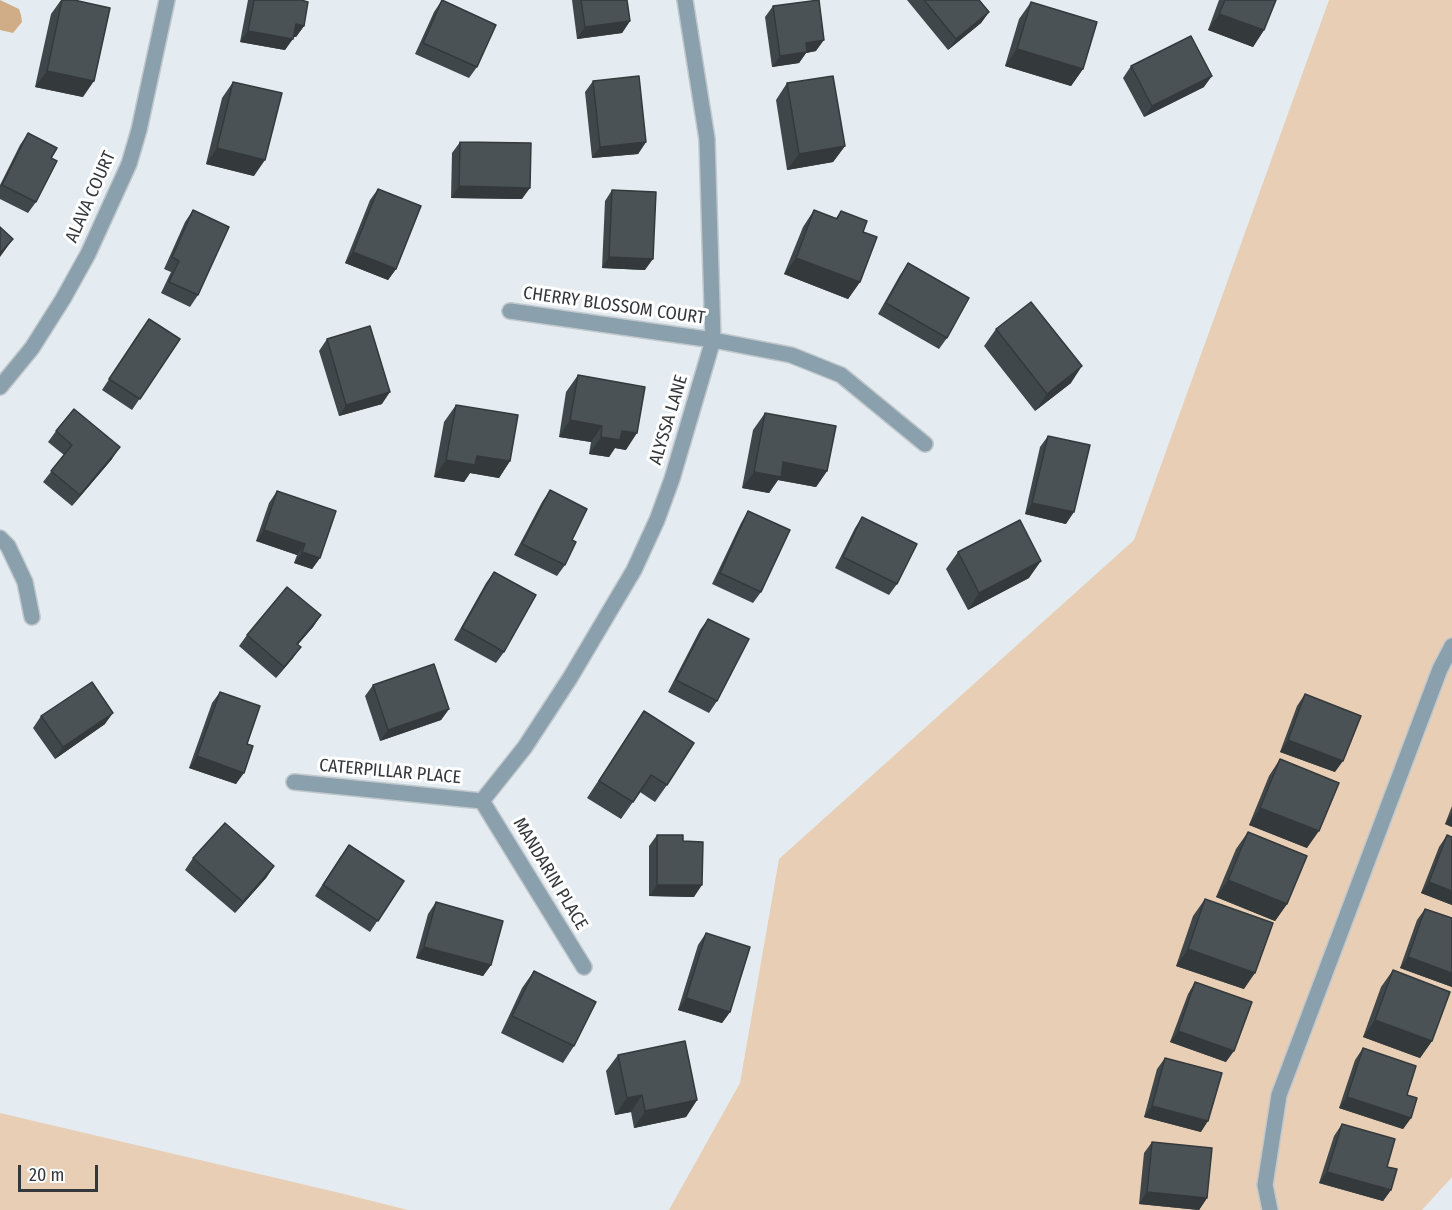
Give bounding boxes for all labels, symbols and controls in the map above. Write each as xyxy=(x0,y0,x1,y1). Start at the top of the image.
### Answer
street label: ALAVA COURT xyxy=(61,148,121,246)
street label: CHERRY BLOSSOM COURT xyxy=(522,283,706,329)
street label: ALYSSA LANE xyxy=(645,373,693,467)
street label: CATERPILLAR PLACE xyxy=(318,755,462,789)
street label: MANDARIN PLACE xyxy=(508,814,592,934)
scale bar xyxy=(21,1153,100,1191)
text: 20 m xyxy=(29,1164,64,1186)

